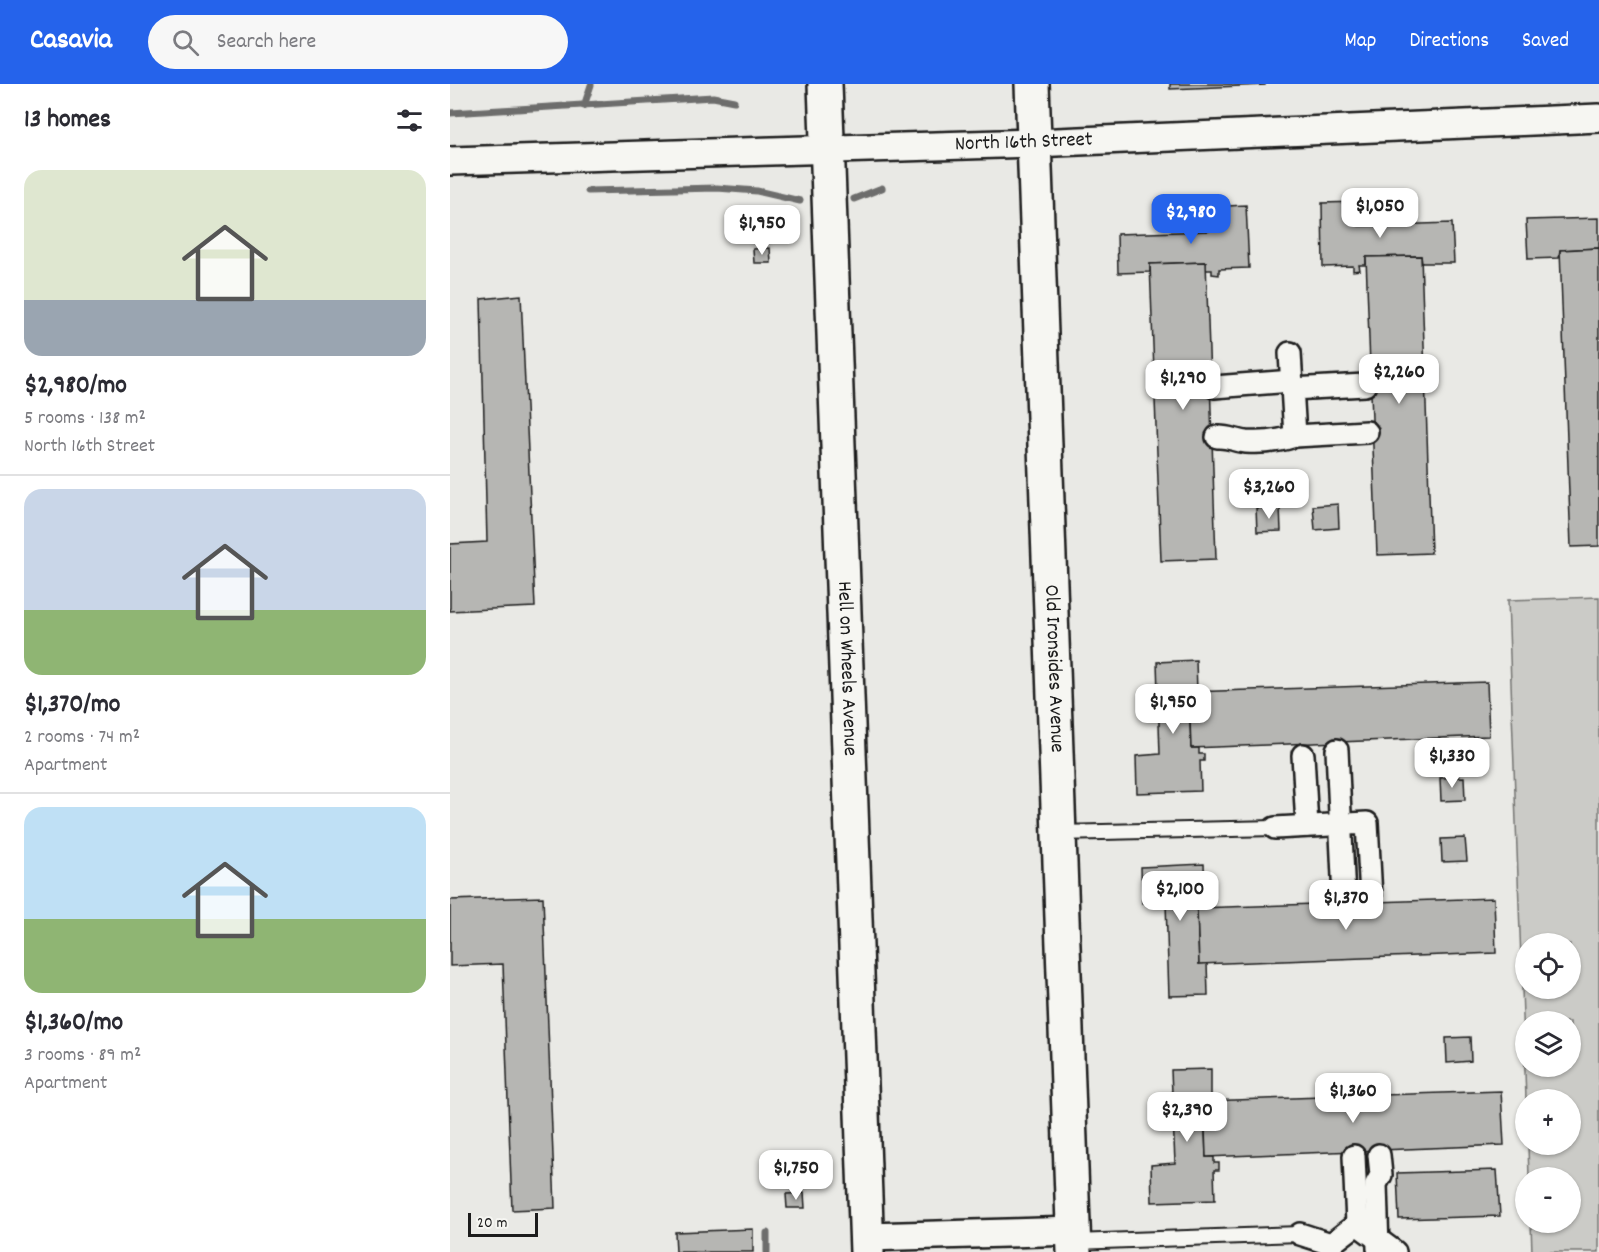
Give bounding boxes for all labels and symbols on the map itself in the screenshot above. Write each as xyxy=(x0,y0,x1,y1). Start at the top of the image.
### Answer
street label: North 16th Street xyxy=(954,125,1094,160)
pin: $1,050 xyxy=(1331,188,1429,239)
pin: $2,980 xyxy=(1142,194,1240,245)
pin: $1,950 xyxy=(713,205,811,256)
pin: $2,260 xyxy=(1350,354,1448,405)
pin: $1,290 xyxy=(1134,360,1232,411)
pin: $3,260 xyxy=(1220,469,1318,520)
street label: Hell on Wheels Avenue xyxy=(828,581,864,757)
street label: Old Ironsides Avenue xyxy=(1035,584,1071,753)
pin: $1,950 xyxy=(1124,684,1222,735)
pin: $1,330 xyxy=(1403,738,1501,789)
pin: $2,100 xyxy=(1131,871,1229,922)
pin: $1,370 xyxy=(1297,880,1395,931)
pin: $1,360 xyxy=(1304,1073,1402,1124)
pin: $2,390 xyxy=(1138,1092,1236,1143)
pin: $1,750 xyxy=(747,1150,845,1201)
scale bar xyxy=(468,1210,538,1238)

